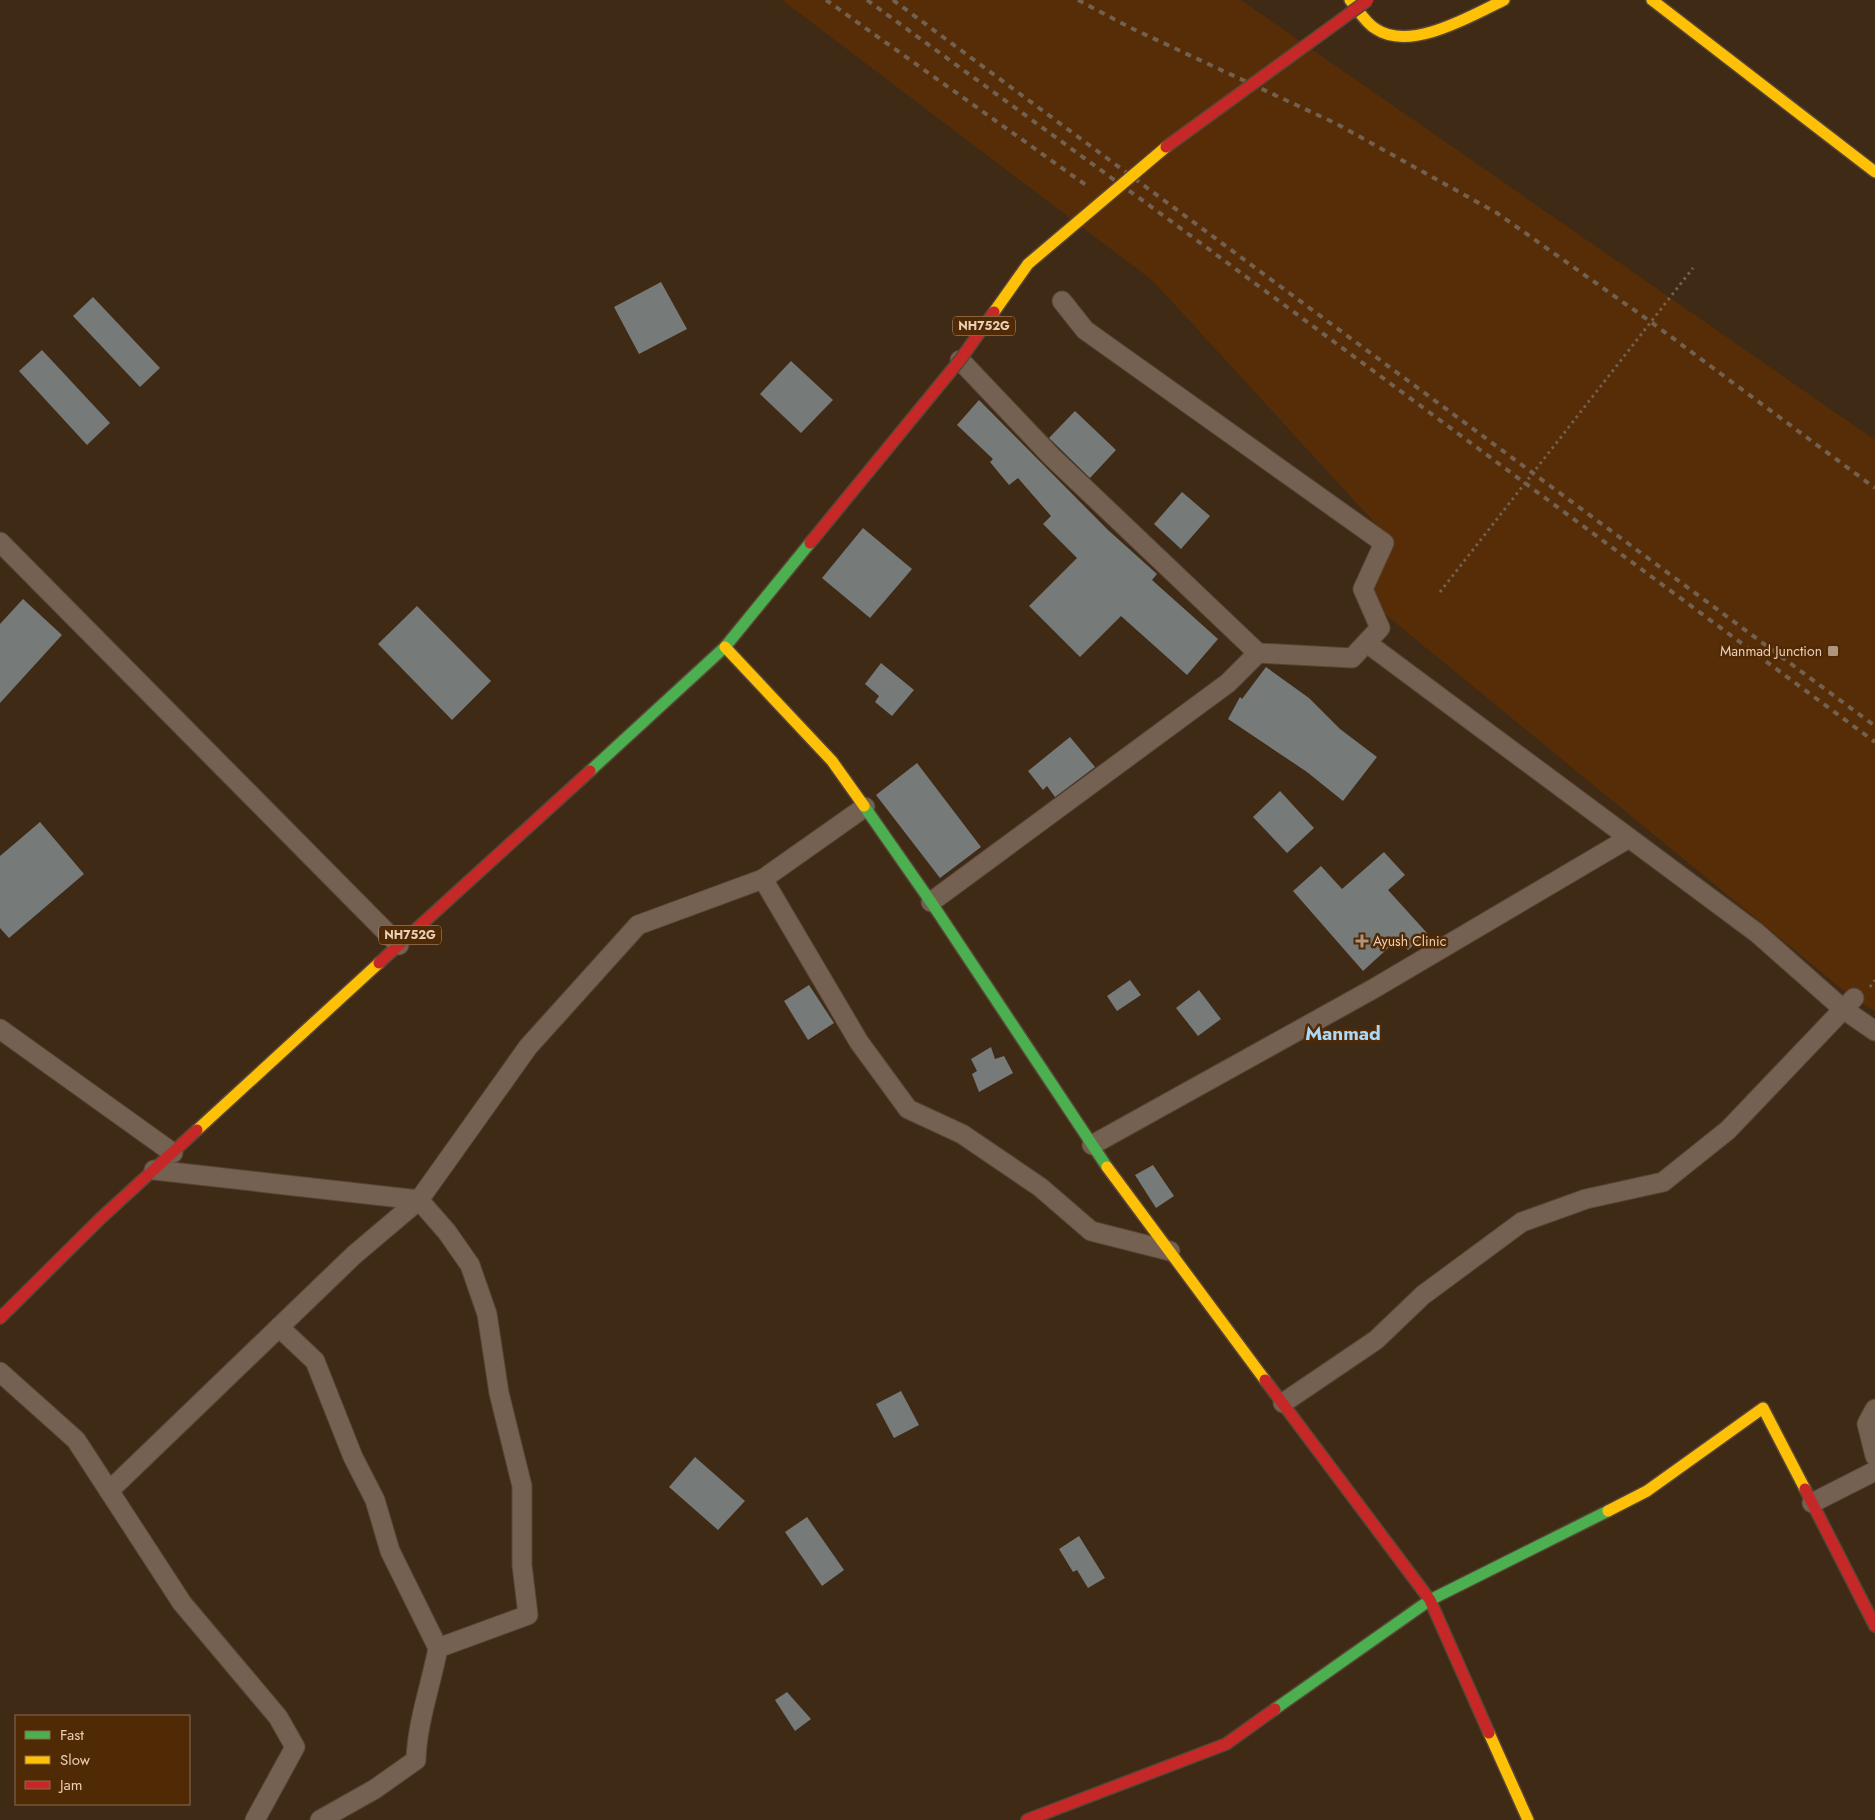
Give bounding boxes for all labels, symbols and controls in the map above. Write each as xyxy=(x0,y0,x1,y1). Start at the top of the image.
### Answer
road number: NH752G xyxy=(953,316,1015,336)
place label: Manmad Junction xyxy=(1720,641,1822,661)
marker: Manmad Junction xyxy=(1826,644,1840,658)
road number: NH752G xyxy=(379,926,441,944)
place label: Ayush Clinic xyxy=(1373,931,1446,951)
marker: Ayush Clinic xyxy=(1355,934,1369,948)
district label: Manmad xyxy=(1305,1020,1381,1047)
legend xyxy=(15,1715,190,1805)
text: Fast xyxy=(60,1724,84,1746)
text: Slow xyxy=(60,1749,91,1771)
text: Jam xyxy=(58,1774,83,1796)

